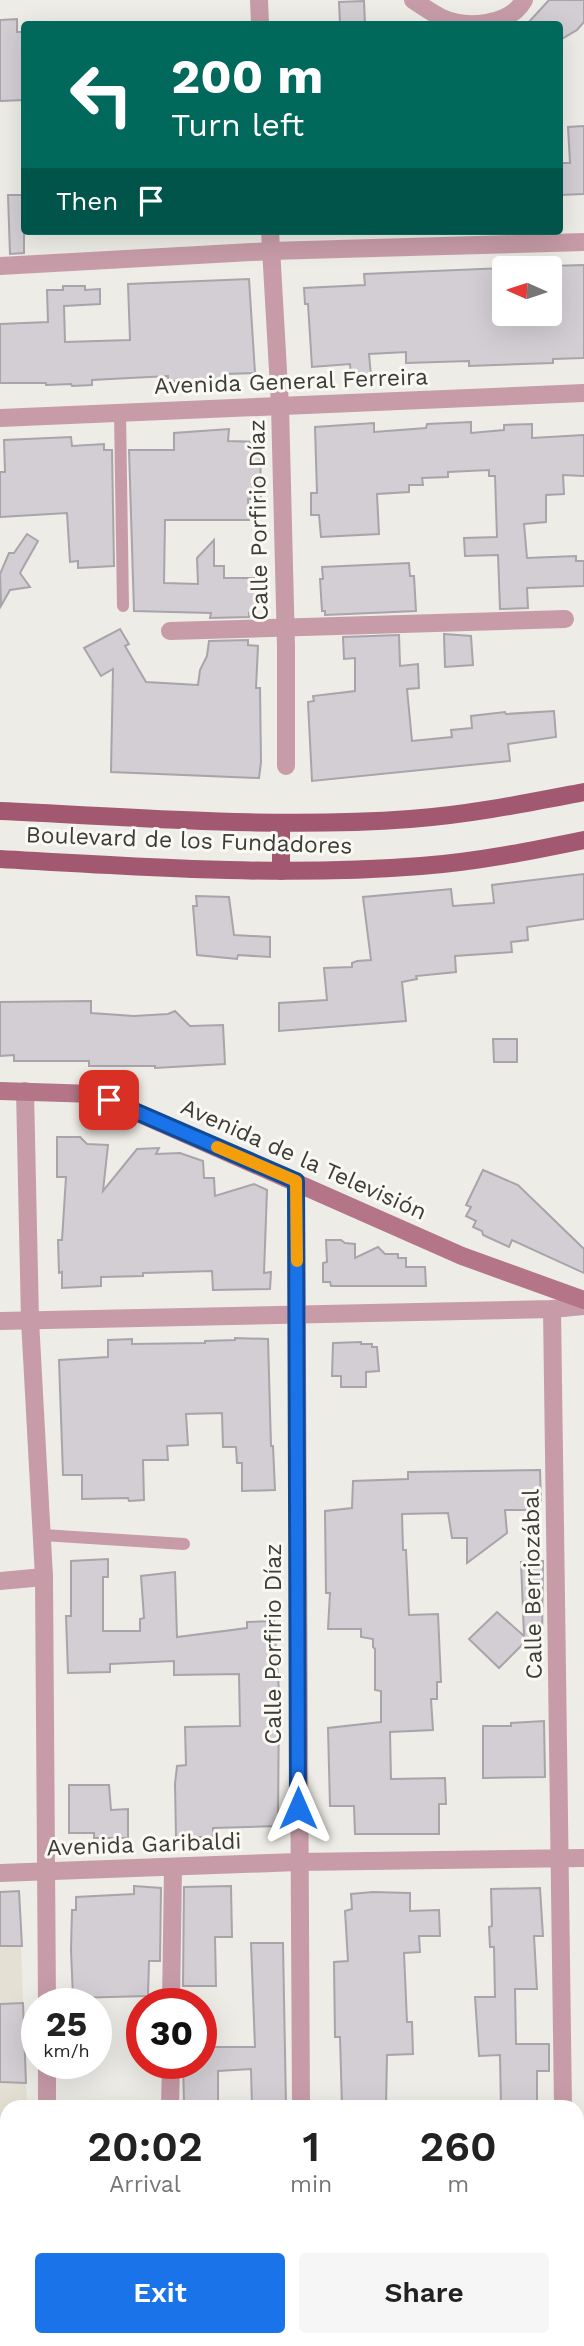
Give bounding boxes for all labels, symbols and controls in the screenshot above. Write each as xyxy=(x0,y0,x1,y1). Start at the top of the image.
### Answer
text: 200 m xyxy=(171,47,323,105)
icon: left xyxy=(56,49,147,140)
text: Turn left xyxy=(171,106,304,144)
icon: arrive xyxy=(132,182,170,220)
text: Then xyxy=(56,186,118,216)
north arrow xyxy=(492,256,562,326)
map controls xyxy=(492,256,562,326)
street label: Avenida General Ferreira xyxy=(153,363,429,400)
street label: Calle Porfirio Díaz xyxy=(243,419,274,621)
street label: Boulevard de los Fundadores xyxy=(25,821,353,860)
pin xyxy=(79,1070,139,1130)
icon: arrive xyxy=(90,1081,128,1119)
street label: Avenida de la Televisión xyxy=(177,1093,431,1226)
street label: Calle Berriozábal xyxy=(517,1488,548,1679)
street label: Calle Porfirio Díaz xyxy=(260,1543,287,1745)
position arrow xyxy=(261,1771,335,1845)
street label: Avenida Garibaldi xyxy=(46,1828,242,1861)
speed limit sign: 30 xyxy=(126,1988,217,2079)
text: 25 xyxy=(46,2003,87,2045)
text: km/h xyxy=(43,2040,90,2061)
text: 20:02 xyxy=(87,2122,203,2171)
text: 1 xyxy=(302,2122,320,2171)
text: 260 xyxy=(420,2122,497,2171)
text: Arrival xyxy=(109,2171,181,2198)
text: min xyxy=(290,2171,332,2198)
text: m xyxy=(447,2171,469,2198)
button: Exit xyxy=(35,2253,285,2333)
button: Share xyxy=(299,2253,549,2333)

